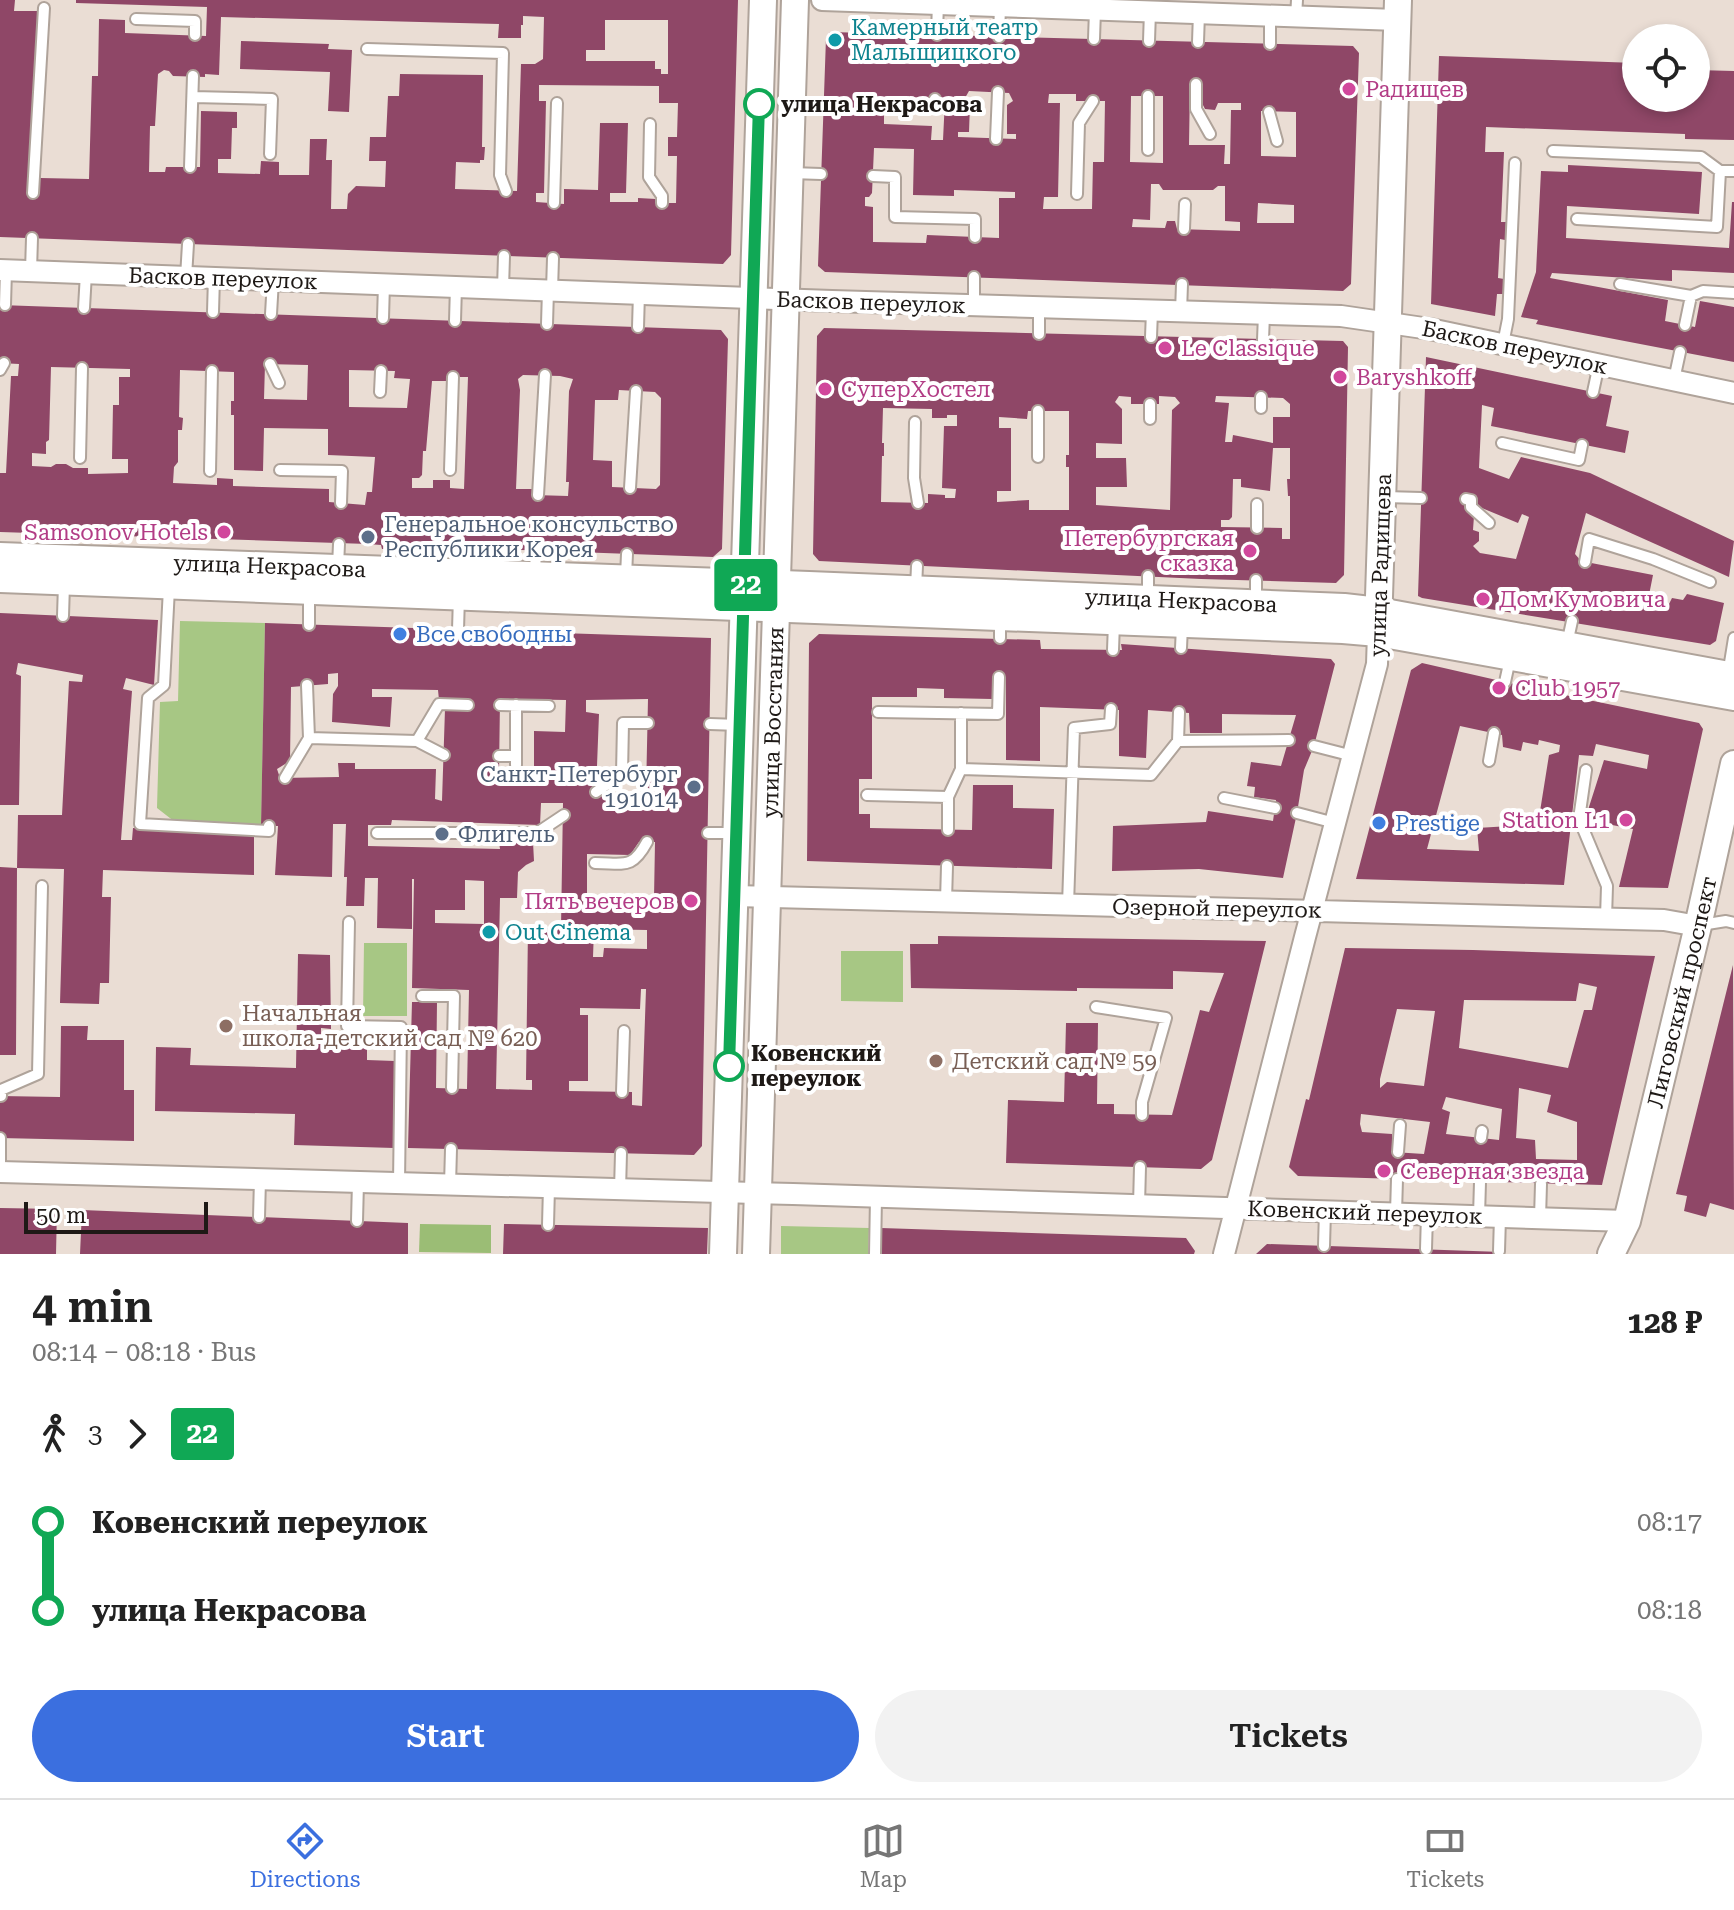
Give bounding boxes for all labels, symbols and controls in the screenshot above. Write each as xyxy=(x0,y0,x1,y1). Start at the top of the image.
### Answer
place label: Камерный театр Малыщицкого xyxy=(851,15,1038,65)
map controls xyxy=(1622,24,1710,112)
button: locate xyxy=(1622,24,1710,112)
marker: Камерный театр Малыщицкого xyxy=(826,31,844,49)
place label: Радищев xyxy=(1365,77,1464,102)
marker: Радищев xyxy=(1340,80,1358,98)
marker: улица Некрасова xyxy=(744,89,774,119)
place label: улица Некрасова xyxy=(781,92,982,117)
street label: Басков переулок xyxy=(128,263,318,294)
street label: Басков переулок xyxy=(776,287,966,318)
street label: Басков переулок xyxy=(1420,316,1610,379)
place label: Le Classique xyxy=(1181,336,1314,361)
marker: Le Classique xyxy=(1156,339,1174,357)
place label: Baryshkoff xyxy=(1356,365,1473,390)
marker: Baryshkoff xyxy=(1331,368,1349,386)
place label: СуперХостел xyxy=(841,377,991,402)
marker: СуперХостел xyxy=(816,380,834,398)
street label: улица Радищева xyxy=(1365,473,1396,657)
place label: Генеральное консульство Республики Корея xyxy=(384,512,674,562)
place label: Samsonov Hotels xyxy=(24,520,208,545)
marker: Samsonov Hotels xyxy=(215,523,233,541)
place label: Петербургская сказка xyxy=(1064,526,1234,576)
marker: Генеральное консульство Республики Корея xyxy=(359,528,377,546)
marker: Петербургская сказка xyxy=(1241,542,1259,560)
street label: улица Некрасова xyxy=(173,550,367,582)
line badge: 22 xyxy=(710,559,782,611)
text: 22 xyxy=(730,568,762,601)
street label: улица Некрасова xyxy=(1084,584,1278,617)
place label: Дом Кумовича xyxy=(1499,587,1666,612)
marker: Дом Кумовича xyxy=(1474,590,1492,608)
place label: Все свободны xyxy=(416,622,572,647)
marker: Все свободны xyxy=(391,625,409,643)
street label: улица Восстания xyxy=(758,626,789,818)
place label: Club 1957 xyxy=(1515,676,1620,701)
marker: Club 1957 xyxy=(1490,679,1508,697)
place label: Санкт-Петербург 191014 xyxy=(480,762,679,812)
marker: Санкт-Петербург 191014 xyxy=(685,778,703,796)
place label: Station L1 xyxy=(1502,808,1610,833)
place label: Prestige xyxy=(1395,811,1480,836)
marker: Station L1 xyxy=(1617,811,1635,829)
marker: Prestige xyxy=(1370,814,1388,832)
place label: Флигель xyxy=(458,822,555,847)
marker: Флигель xyxy=(433,825,451,843)
street label: Лиговский проспект xyxy=(1643,874,1722,1111)
place label: Пять вечеров xyxy=(524,889,675,914)
marker: Пять вечеров xyxy=(682,892,700,910)
street label: Озерной переулок xyxy=(1112,894,1322,923)
place label: Out Cinema xyxy=(505,920,631,945)
marker: Out Cinema xyxy=(480,923,498,941)
place label: Начальная школа-детский сад № 620 xyxy=(242,1001,538,1051)
marker: Начальная школа-детский сад № 620 xyxy=(217,1017,235,1035)
place label: Ковенский переулок xyxy=(751,1041,881,1091)
place label: Детский сад № 59 xyxy=(952,1049,1157,1074)
marker: Ковенский переулок xyxy=(714,1051,744,1081)
marker: Детский сад № 59 xyxy=(927,1052,945,1070)
place label: Северная звезда xyxy=(1400,1159,1585,1184)
marker: Северная звезда xyxy=(1375,1162,1393,1180)
street label: Ковенский переулок xyxy=(1247,1196,1483,1229)
scale bar xyxy=(24,1198,208,1234)
text: 50 m xyxy=(36,1203,86,1228)
text: 4 min xyxy=(32,1281,153,1333)
text: 128 ₽ xyxy=(1627,1305,1702,1340)
text: 08:14 – 08:18 · Bus xyxy=(32,1337,256,1367)
icon: walk xyxy=(32,1412,76,1456)
icon: forward xyxy=(115,1412,159,1456)
text: 22 xyxy=(187,1417,218,1450)
text: 3 xyxy=(88,1419,103,1449)
text: Ковенский переулок xyxy=(92,1505,428,1540)
text: 08:17 xyxy=(1637,1507,1702,1537)
text: улица Некрасова xyxy=(92,1593,366,1628)
text: 08:18 xyxy=(1637,1595,1702,1625)
button: Start xyxy=(32,1690,859,1782)
button: Tickets xyxy=(875,1690,1702,1782)
tab: Directions xyxy=(250,1819,360,1892)
tab: Map xyxy=(860,1819,907,1892)
tab: Tickets xyxy=(1406,1819,1484,1892)

